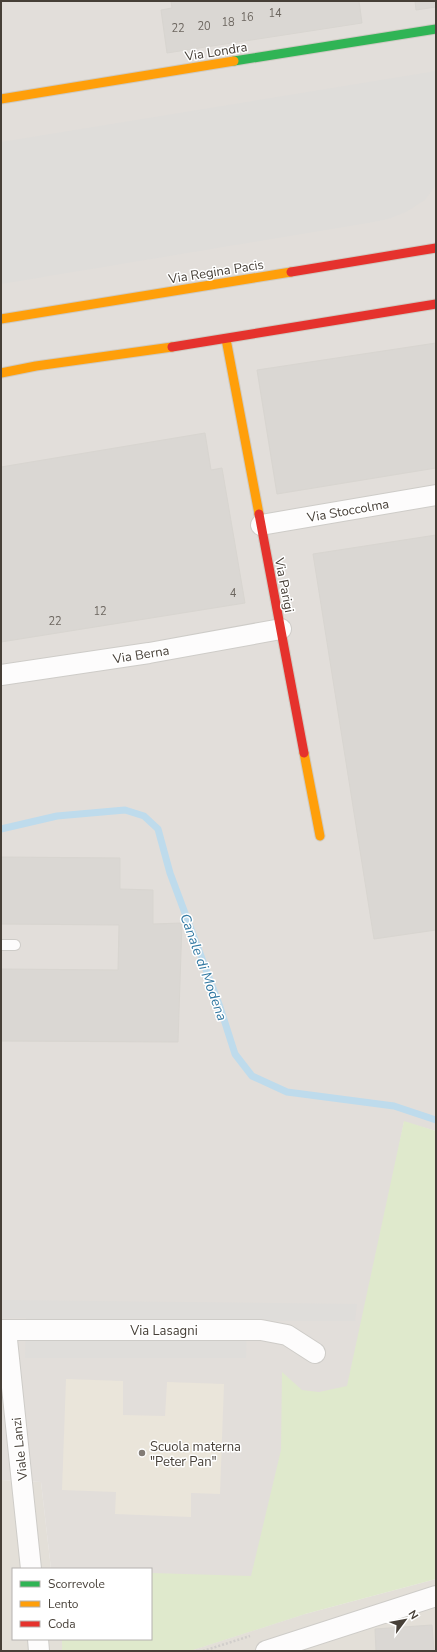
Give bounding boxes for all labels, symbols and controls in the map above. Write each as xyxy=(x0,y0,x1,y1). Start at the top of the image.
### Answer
house number: 14 xyxy=(268,6,282,21)
house number: 16 xyxy=(240,10,254,25)
house number: 18 xyxy=(221,15,235,30)
house number: 20 xyxy=(197,19,211,34)
house number: 22 xyxy=(171,21,185,36)
street label: Via Londra xyxy=(183,38,249,66)
street label: Via Regina Pacis xyxy=(166,256,265,289)
street label: Via Stoccolma xyxy=(305,495,390,527)
street label: Via Parigi xyxy=(270,555,298,614)
house number: 4 xyxy=(230,586,237,601)
house number: 12 xyxy=(93,604,107,619)
house number: 22 xyxy=(48,614,62,629)
street label: Via Berna xyxy=(111,642,171,668)
water label: Canale di Modena xyxy=(175,911,232,1023)
street label: Via Lasagni xyxy=(129,1322,198,1340)
street label: Viale Lanzi xyxy=(8,1416,32,1482)
place label: Scuola materna "Peter Pan" xyxy=(150,1438,241,1471)
marker: Scuola materna "Peter Pan" xyxy=(137,1448,147,1458)
legend xyxy=(12,1568,152,1640)
text: Scorrevole xyxy=(48,1576,105,1592)
text: Lento xyxy=(48,1596,79,1612)
north arrow xyxy=(385,1600,425,1640)
text: N xyxy=(405,1607,422,1622)
text: Coda xyxy=(48,1616,76,1632)

